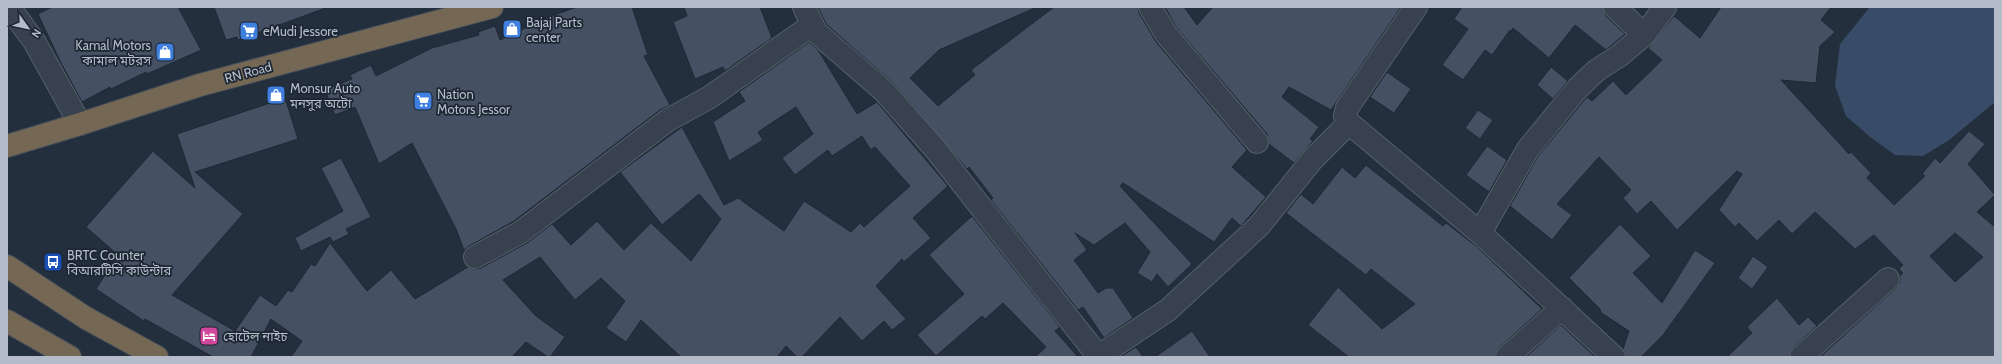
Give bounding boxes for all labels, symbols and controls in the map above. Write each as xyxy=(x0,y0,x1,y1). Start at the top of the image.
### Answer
north arrow xyxy=(8,8,48,48)
place label: Bajaj Parts center xyxy=(526,14,583,45)
shop icon: Bajaj Parts center xyxy=(501,18,523,40)
supermarket icon: eMudi Jessore xyxy=(238,20,260,42)
place label: eMudi Jessore xyxy=(263,23,338,39)
text: N xyxy=(28,26,44,41)
place label: Kamal Motors কামাল মটরস xyxy=(75,37,152,68)
shop icon: Kamal Motors কামাল মটরস xyxy=(154,41,176,63)
street label: RN Road xyxy=(223,58,273,86)
place label: Monsur Auto মনসুর অটো xyxy=(289,80,360,112)
shop icon: Monsur Auto মনসুর অটো xyxy=(265,84,287,106)
place label: Nation Motors Jessor xyxy=(437,86,511,117)
supermarket icon: Nation Motors Jessor xyxy=(412,90,434,112)
place label: BRTC Counter বিআরটিসি কাউন্টার xyxy=(66,247,172,278)
bus stop icon: BRTC Counter বিআরটিসি কাউন্টার xyxy=(42,251,64,273)
hotel icon: হোটেল নাইচ xyxy=(198,325,220,347)
place label: হোটেল নাইচ xyxy=(223,328,289,344)

